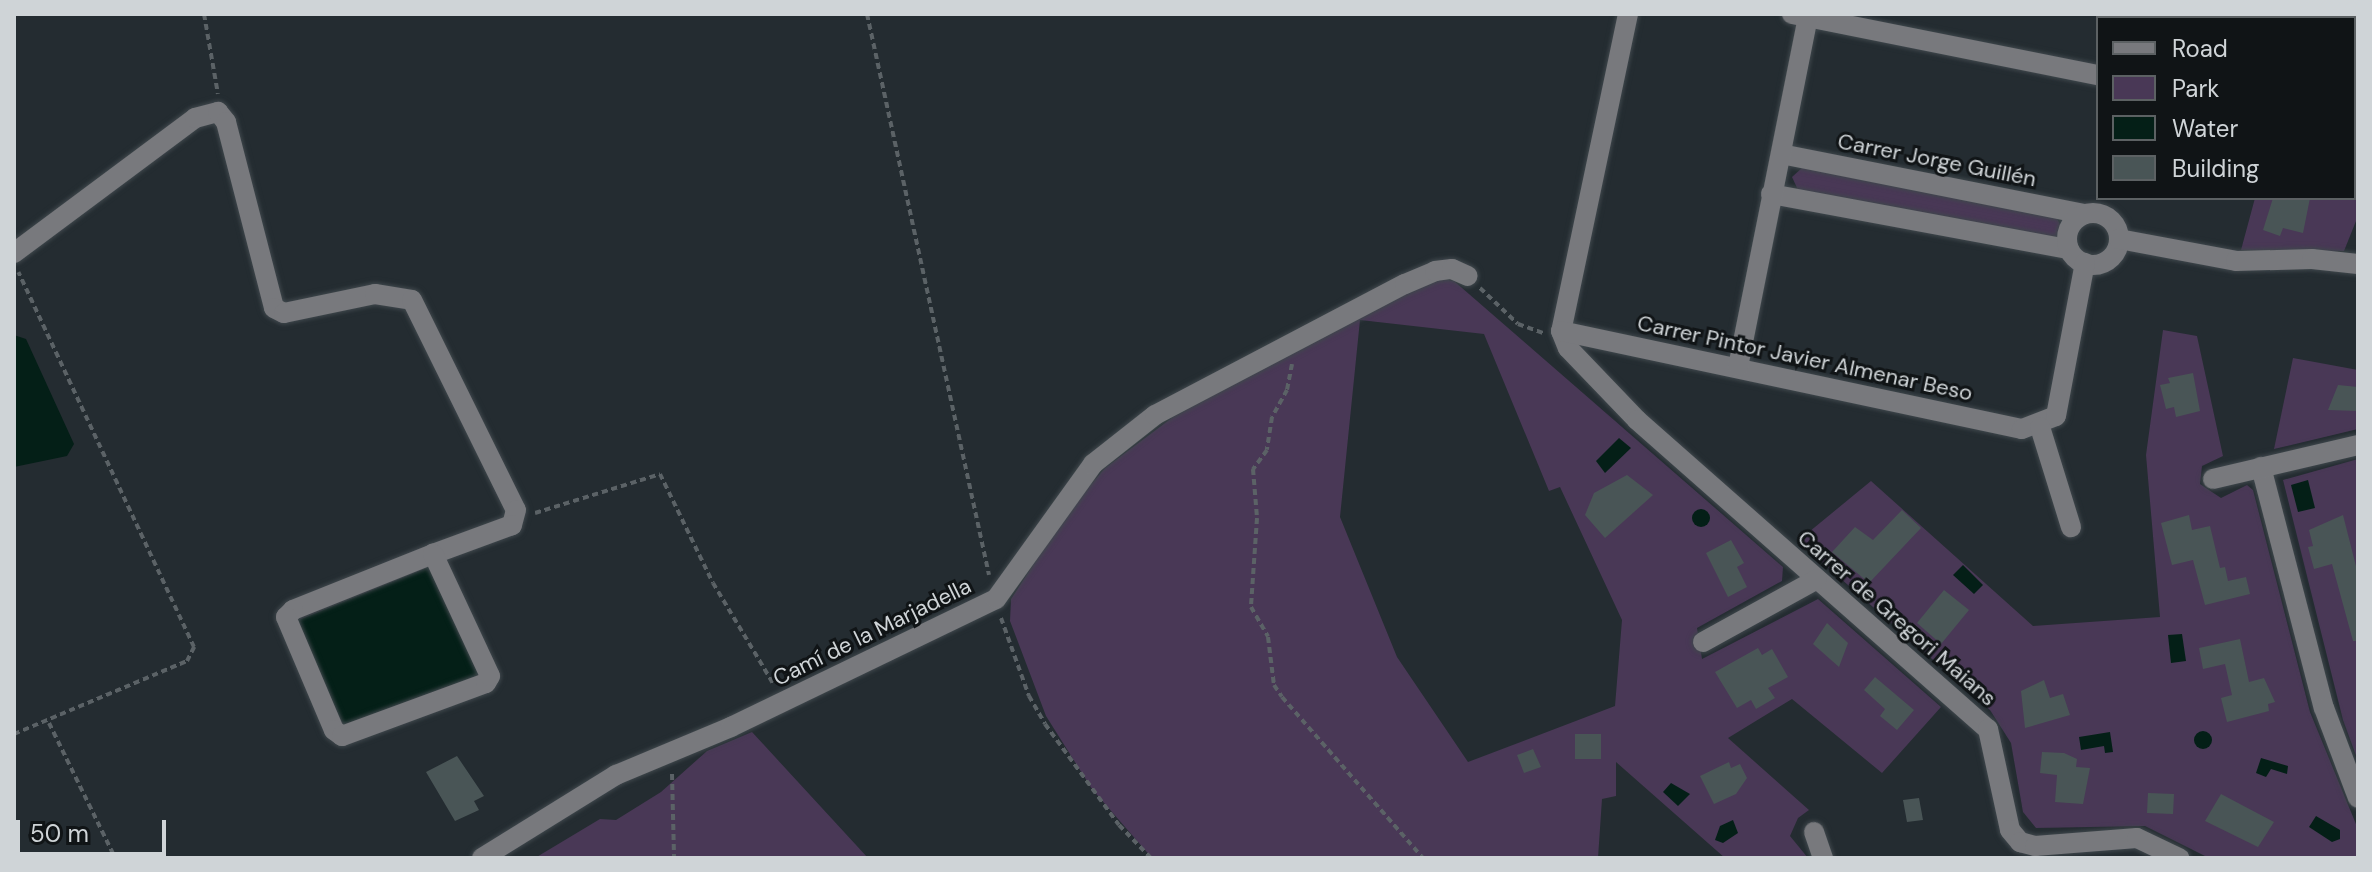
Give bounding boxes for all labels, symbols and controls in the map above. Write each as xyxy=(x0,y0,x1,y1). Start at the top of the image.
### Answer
legend xyxy=(2096,16,2356,200)
text: Road xyxy=(2172,33,2228,64)
text: Park xyxy=(2172,73,2219,104)
text: Water xyxy=(2172,113,2238,144)
street label: Carrer Jorge Guillén xyxy=(1835,128,2039,192)
text: Building xyxy=(2172,153,2259,184)
street label: Carrer Pintor Javier Almenar Beso xyxy=(1635,310,1975,406)
street label: Carrer de Gregori Maians xyxy=(1792,525,2002,711)
street label: Camí de la Marjadella xyxy=(769,573,975,691)
scale bar xyxy=(20,804,170,854)
text: 50 m xyxy=(30,818,89,849)

